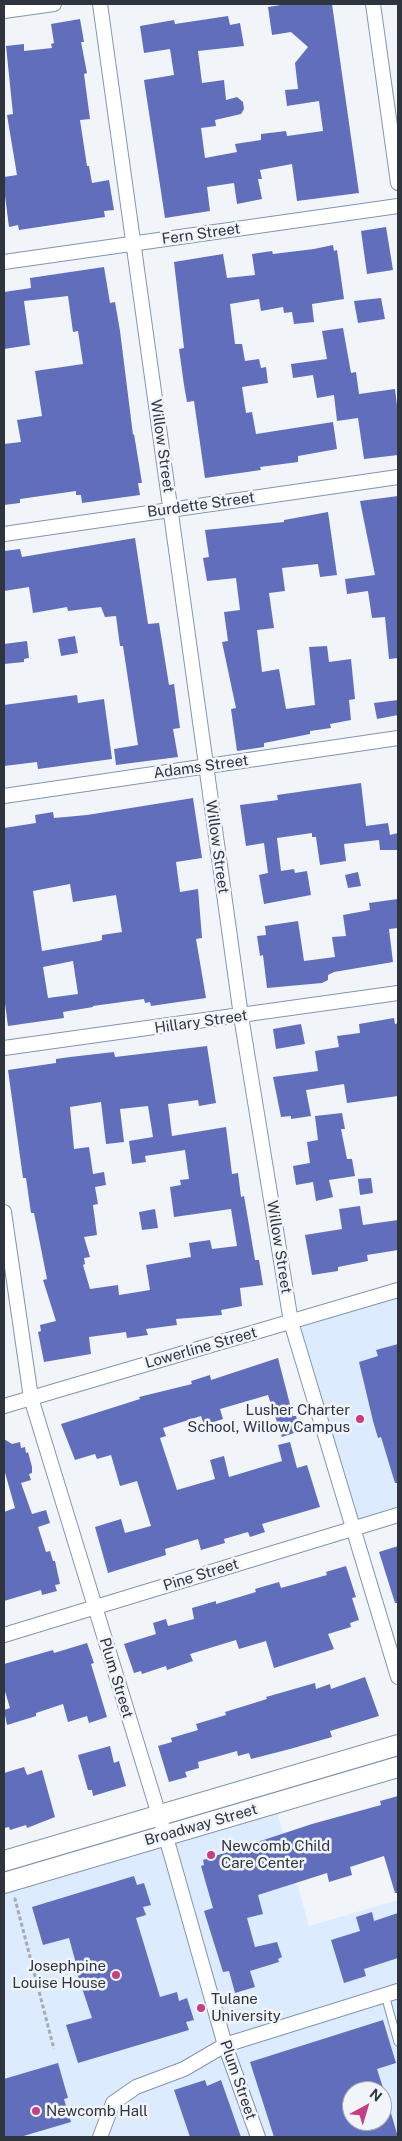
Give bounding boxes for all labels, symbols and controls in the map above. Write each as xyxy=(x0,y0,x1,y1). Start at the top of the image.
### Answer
street label: Fern Street xyxy=(161,220,241,248)
street label: Willow Street xyxy=(147,398,177,494)
street label: Burdette Street xyxy=(146,489,256,521)
street label: Adams Street xyxy=(152,751,250,783)
street label: Willow Street xyxy=(202,799,232,895)
street label: Hillary Street xyxy=(153,1007,249,1037)
street label: Willow Street xyxy=(263,1199,295,1295)
street label: Lowerline Street xyxy=(143,1323,259,1373)
place label: Lusher Charter School, Willow Campus xyxy=(187,1401,350,1436)
marker: Lusher Charter School, Willow Campus xyxy=(354,1413,366,1425)
street label: Pine Street xyxy=(161,1555,241,1595)
street label: Plum Street xyxy=(95,1636,137,1720)
street label: Broadway Street xyxy=(143,1800,259,1850)
place label: Newcomb Child Care Center xyxy=(221,1837,330,1872)
marker: Newcomb Child Care Center xyxy=(205,1849,217,1861)
place label: Josephpine Louise House xyxy=(12,1957,106,1992)
marker: Josephpine Louise House xyxy=(110,1969,122,1981)
place label: Tulane University xyxy=(211,1990,281,2025)
marker: Tulane University xyxy=(195,2002,207,2014)
street label: Plum Street xyxy=(216,2038,260,2122)
north arrow xyxy=(342,2081,392,2131)
text: N xyxy=(367,2085,385,2105)
place label: Newcomb Hall xyxy=(46,2102,148,2120)
marker: Newcomb Hall xyxy=(30,2105,42,2117)

